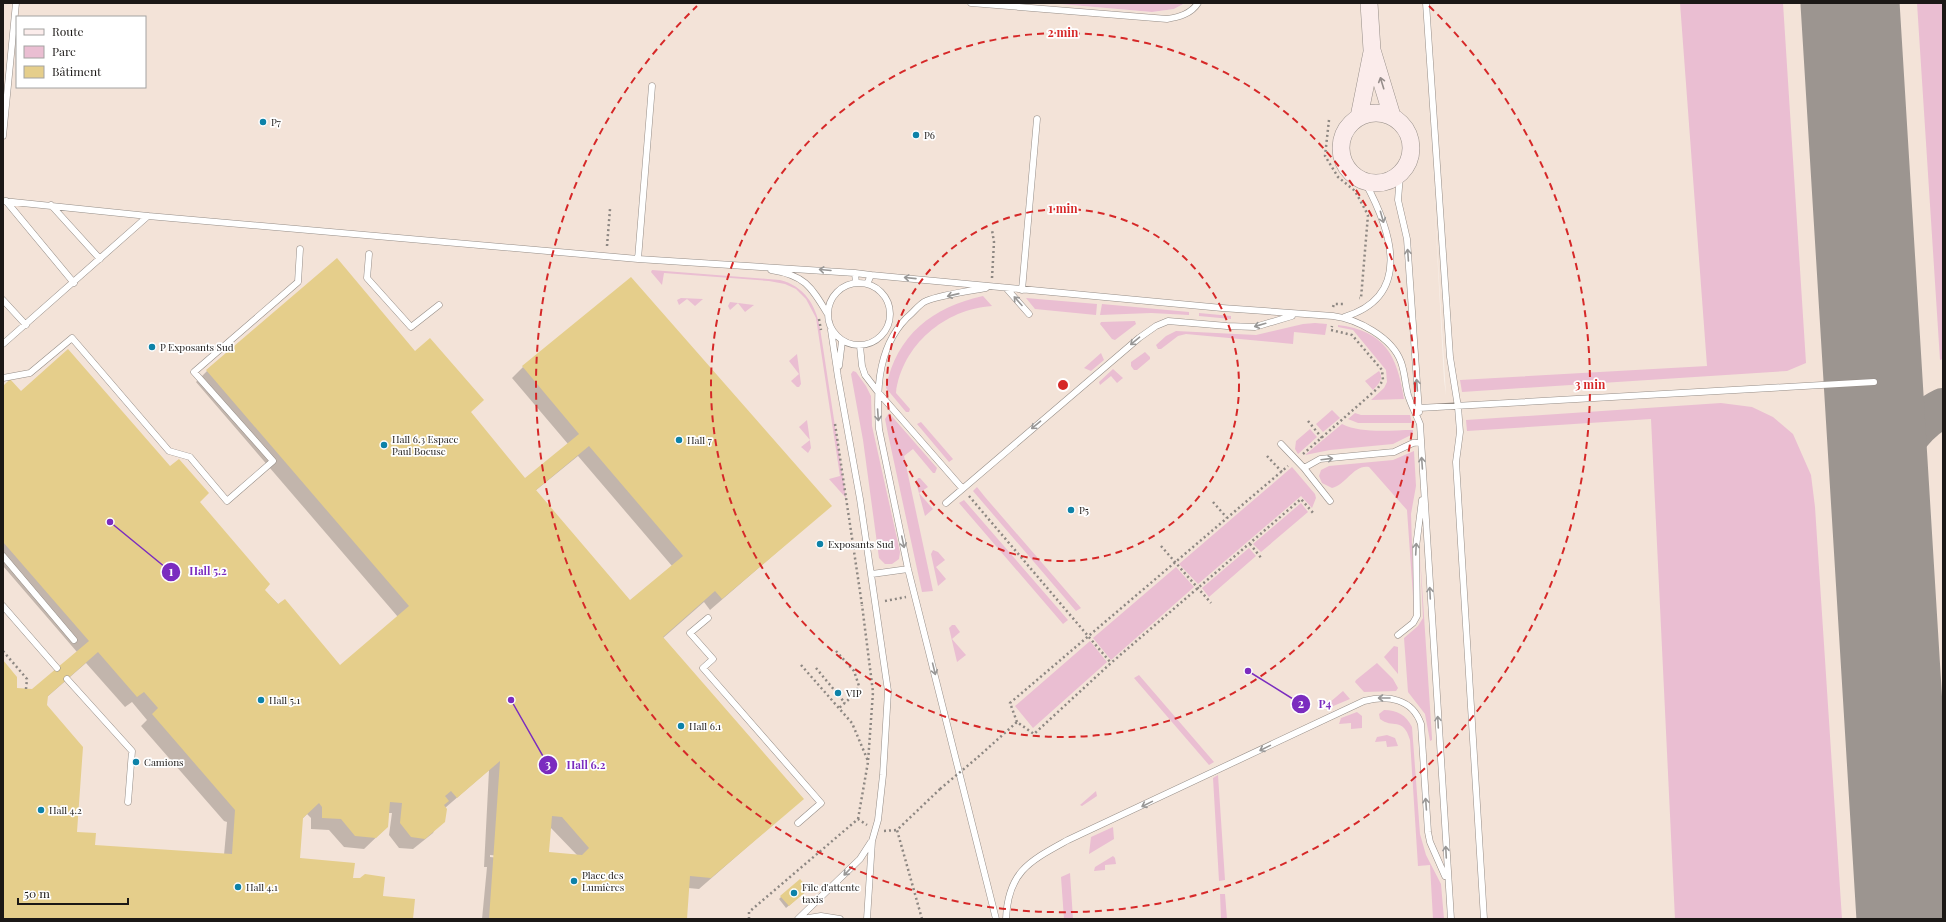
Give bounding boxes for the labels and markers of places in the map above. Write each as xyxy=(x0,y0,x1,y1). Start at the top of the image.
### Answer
place label: P7 xyxy=(271,115,281,129)
marker: P7 xyxy=(258,117,268,127)
place label: P6 xyxy=(924,128,935,142)
marker: P6 xyxy=(911,130,921,140)
place label: P Exposants Sud xyxy=(160,340,234,354)
marker: P Exposants Sud xyxy=(147,342,157,352)
centre of rings xyxy=(1056,378,1070,392)
place label: Hall 6.3 Espace Paul Bocuse xyxy=(392,432,459,458)
place label: Hall 7 xyxy=(687,433,712,447)
marker: Hall 7 xyxy=(674,435,684,445)
marker: Hall 6.3 Espace Paul Bocuse xyxy=(379,440,389,450)
place label: P5 xyxy=(1079,503,1089,517)
marker: P5 xyxy=(1066,505,1076,515)
place label: Exposants Sud xyxy=(828,537,894,551)
marker: Exposants Sud xyxy=(815,539,825,549)
callout: Hall 5.2 xyxy=(161,560,234,583)
place label: VIP xyxy=(845,686,862,700)
marker: VIP xyxy=(833,688,843,698)
place label: Hall 5.1 xyxy=(269,693,300,707)
callout: P4 xyxy=(1291,693,1340,716)
marker: Hall 5.1 xyxy=(256,695,266,705)
place label: Hall 6.1 xyxy=(689,719,721,733)
marker: Hall 6.1 xyxy=(676,721,686,731)
callout: Hall 6.2 xyxy=(538,753,613,776)
place label: Camions xyxy=(144,755,184,769)
marker: Camions xyxy=(131,757,141,767)
place label: Hall 4.2 xyxy=(49,803,82,817)
marker: Hall 4.2 xyxy=(36,805,46,815)
place label: Place des Lumières xyxy=(582,868,624,894)
marker: Place des Lumières xyxy=(569,876,579,886)
place label: Hall 4.1 xyxy=(246,880,278,894)
place label: File d'attente taxis xyxy=(802,880,860,906)
marker: Hall 4.1 xyxy=(233,882,243,892)
marker: File d'attente taxis xyxy=(789,888,799,898)

